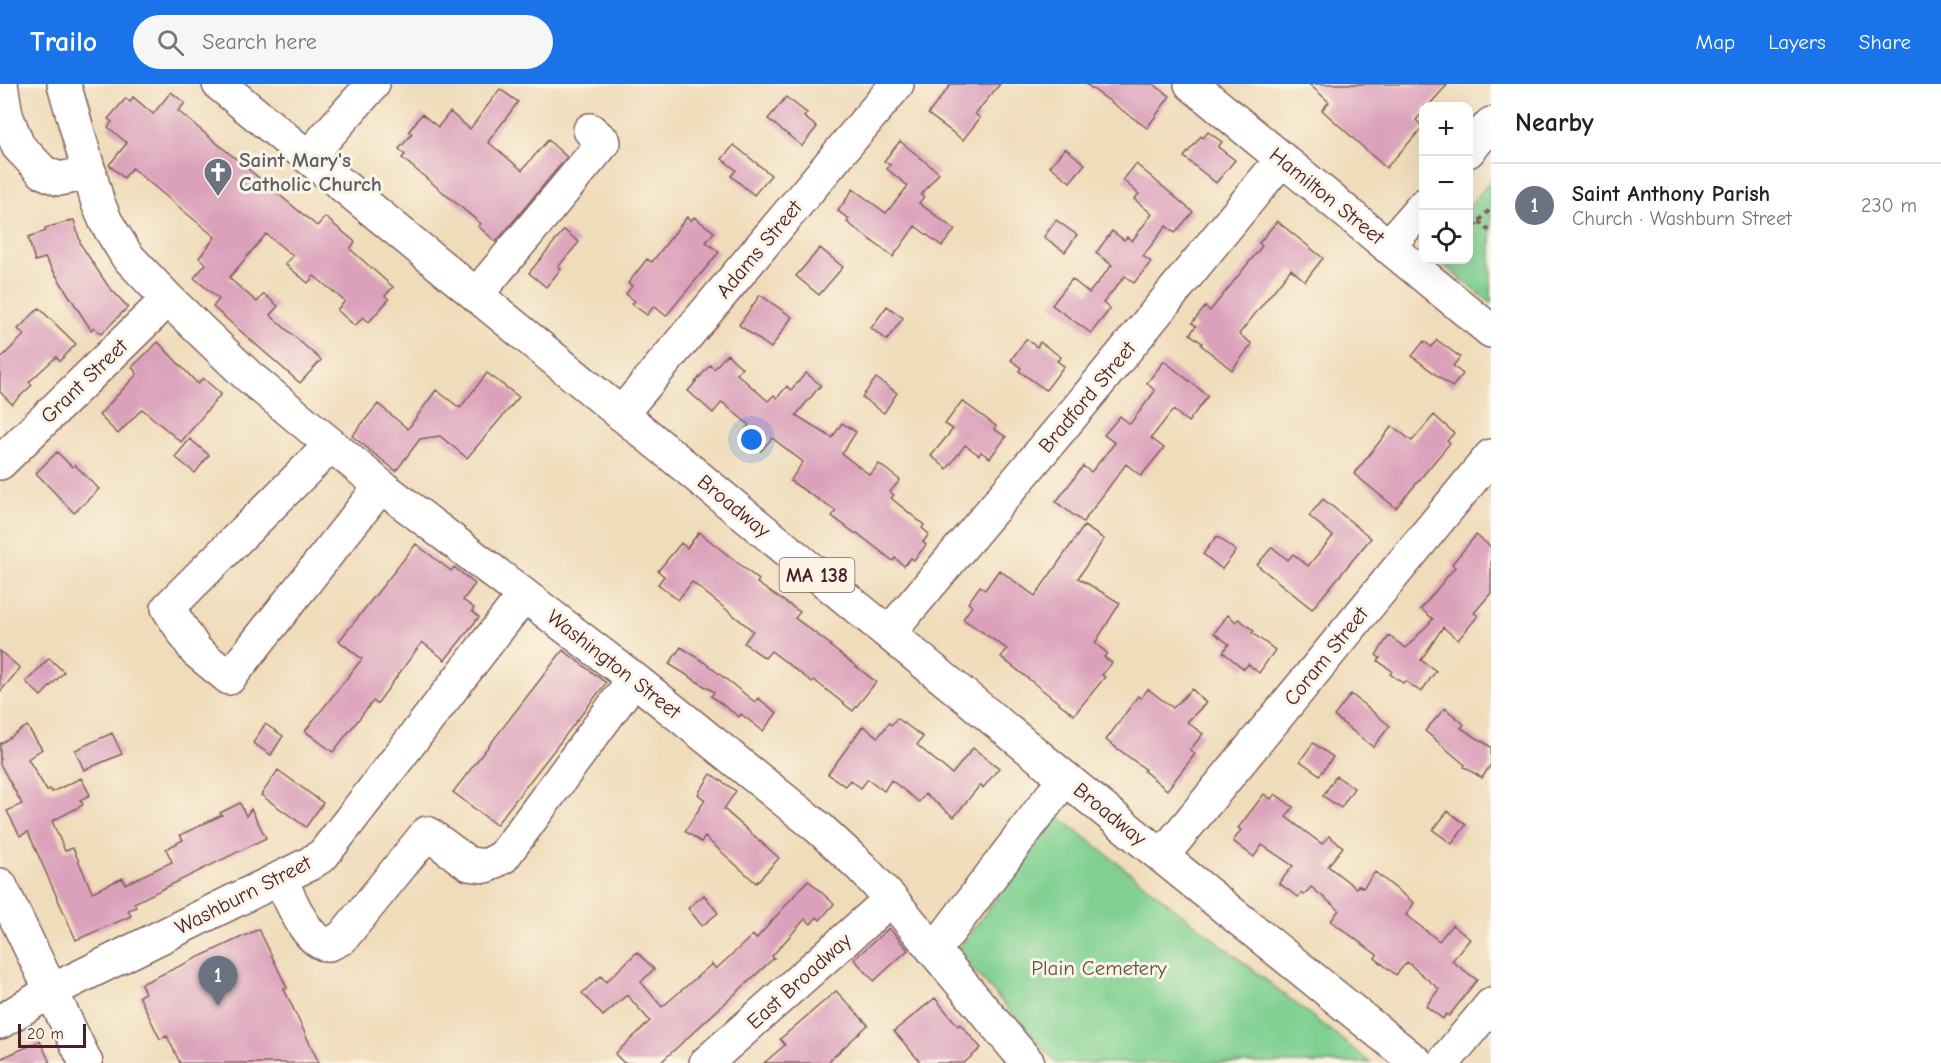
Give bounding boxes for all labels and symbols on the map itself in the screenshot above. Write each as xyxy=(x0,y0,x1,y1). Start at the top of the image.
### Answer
street label: Hamilton Street xyxy=(1265,142,1390,250)
place label: Saint Mary's Catholic Church xyxy=(239,148,382,196)
church icon: Saint Mary's Catholic Church xyxy=(202,156,234,198)
street label: Adams Street xyxy=(711,195,807,303)
street label: Grant Street xyxy=(36,333,133,428)
street label: Bradford Street xyxy=(1033,336,1141,458)
your location xyxy=(737,425,766,454)
street label: Broadway xyxy=(693,469,776,543)
road number: MA 138 xyxy=(780,558,854,592)
street label: Coram Street xyxy=(1279,601,1374,710)
street label: Washington Street xyxy=(542,604,686,724)
street label: Broadway xyxy=(1069,777,1152,851)
street label: Washburn Street xyxy=(171,850,316,940)
street label: East Broadway xyxy=(742,928,856,1034)
pin: 1 xyxy=(198,956,238,1006)
park label: Plain Cemetery xyxy=(1031,956,1167,980)
scale bar xyxy=(18,1021,86,1048)

